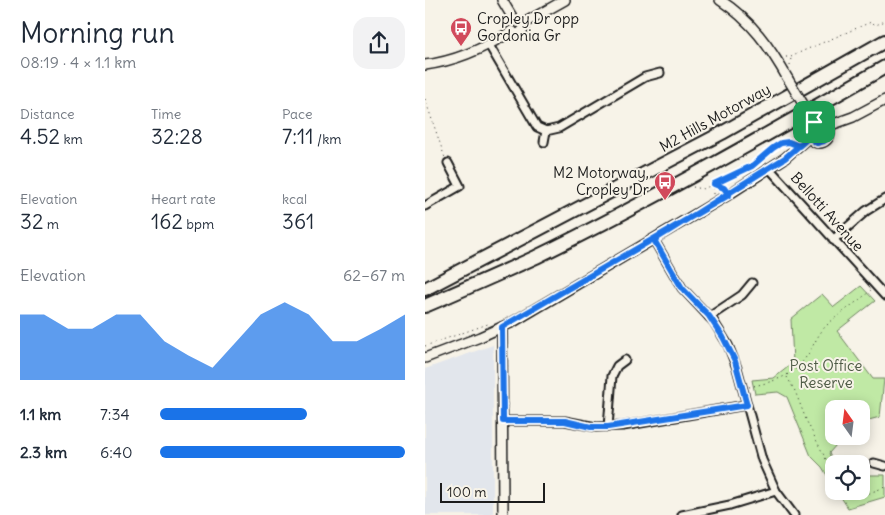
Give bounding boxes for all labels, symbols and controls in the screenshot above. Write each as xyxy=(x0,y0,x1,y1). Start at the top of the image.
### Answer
place label: Cropley Dr opp Gordonia Gr xyxy=(477,9,579,45)
text: Morning run xyxy=(20,15,175,51)
bus stop icon: Cropley Dr opp Gordonia Gr xyxy=(449,16,473,47)
button: share xyxy=(353,17,405,69)
text: 08:19 · 4 × 1.1 km xyxy=(20,52,136,72)
street label: M2 Hills Motorway xyxy=(656,79,774,156)
pin xyxy=(793,101,835,143)
text: Distance xyxy=(20,105,75,123)
text: Time xyxy=(151,105,181,123)
text: Pace xyxy=(282,105,312,123)
icon: arrive xyxy=(800,108,828,136)
text: 4.52 xyxy=(20,123,60,150)
text: 32:28 xyxy=(151,123,203,150)
text: 7:11 xyxy=(282,123,314,150)
text: km xyxy=(60,130,83,148)
text: /km xyxy=(314,130,342,148)
place label: M2 Motorway, Cropley Dr xyxy=(553,163,649,199)
street label: Bellotti Avenue xyxy=(787,168,868,255)
bus stop icon: M2 Motorway, Cropley Dr xyxy=(653,170,677,201)
text: Elevation xyxy=(20,190,77,208)
text: Heart rate xyxy=(151,190,216,208)
text: kcal xyxy=(282,190,307,208)
text: 32 xyxy=(20,208,43,235)
text: 162 xyxy=(151,208,183,235)
text: 361 xyxy=(282,208,314,235)
text: m xyxy=(43,215,59,233)
text: bpm xyxy=(183,215,214,233)
text: Elevation xyxy=(20,265,86,285)
text: 62–67 m xyxy=(343,265,405,285)
park label: Post Office Reserve xyxy=(790,356,862,392)
north arrow xyxy=(825,400,870,445)
map controls xyxy=(825,400,870,500)
text: 1.1 km xyxy=(20,404,61,424)
text: 7:34 xyxy=(100,404,130,424)
text: 2.3 km xyxy=(20,442,67,462)
text: 6:40 xyxy=(100,442,133,462)
button: locate xyxy=(825,455,870,500)
scale bar xyxy=(440,480,545,503)
text: 100 m xyxy=(447,483,487,501)

